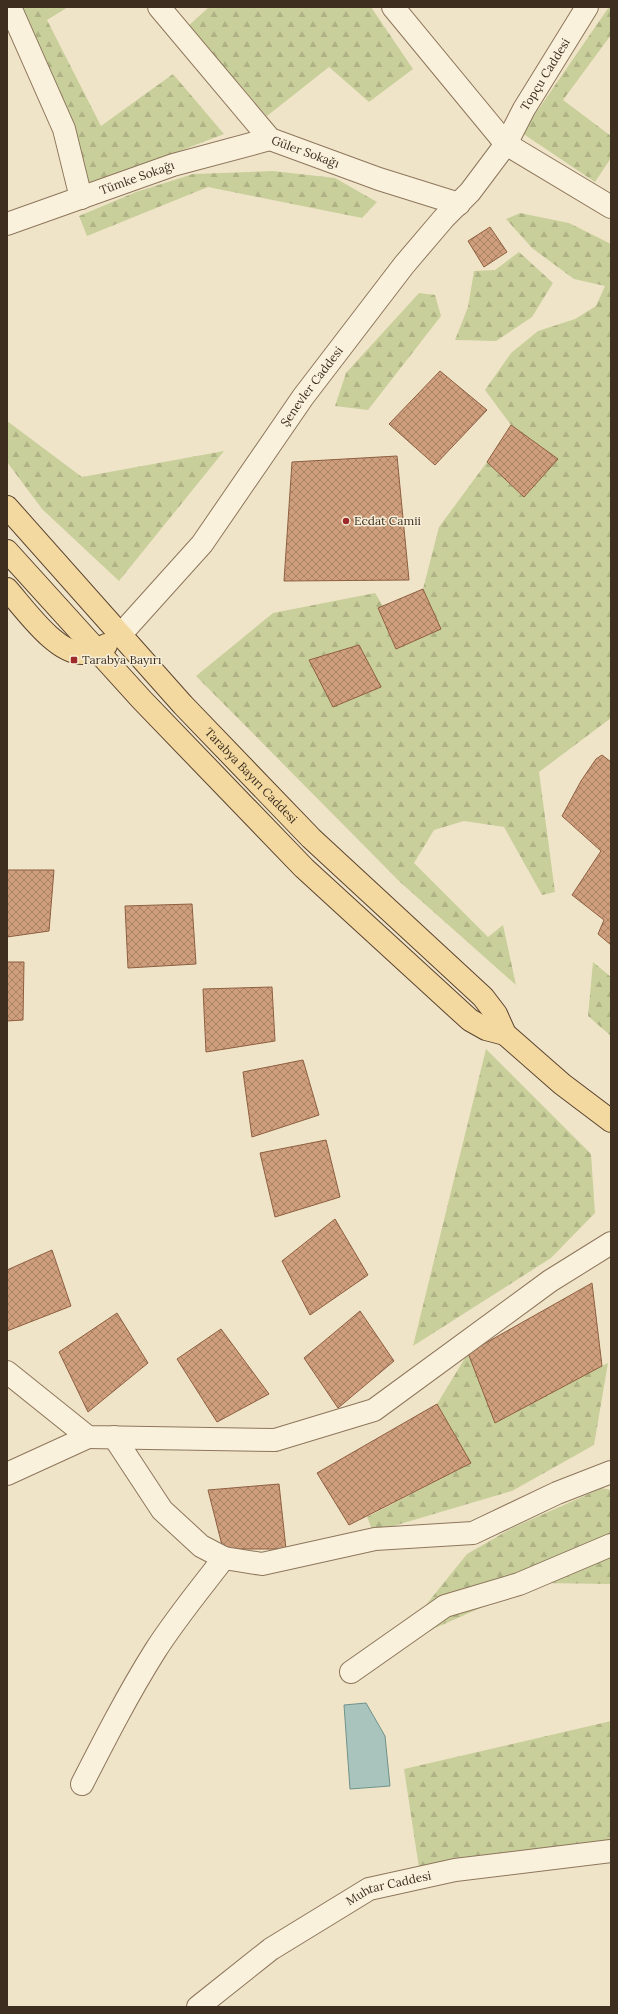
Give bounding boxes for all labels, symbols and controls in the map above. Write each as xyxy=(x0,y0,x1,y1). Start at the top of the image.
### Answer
street label: Topçu Caddesi xyxy=(517,35,573,113)
street label: Güler Sokağı xyxy=(269,132,341,171)
street label: Tümke Sokağı xyxy=(97,157,176,197)
street label: Şenevler Caddesi xyxy=(277,343,346,429)
place label: Ecdat Camii xyxy=(354,513,421,528)
marker: Ecdat Camii xyxy=(341,516,351,526)
place label: Tarabya Bayırı xyxy=(82,652,161,667)
marker: Tarabya Bayırı xyxy=(69,655,79,665)
street label: Tarabya Bayırı Caddesi xyxy=(202,724,301,826)
street label: Muhtar Caddesi xyxy=(343,1868,432,1908)

